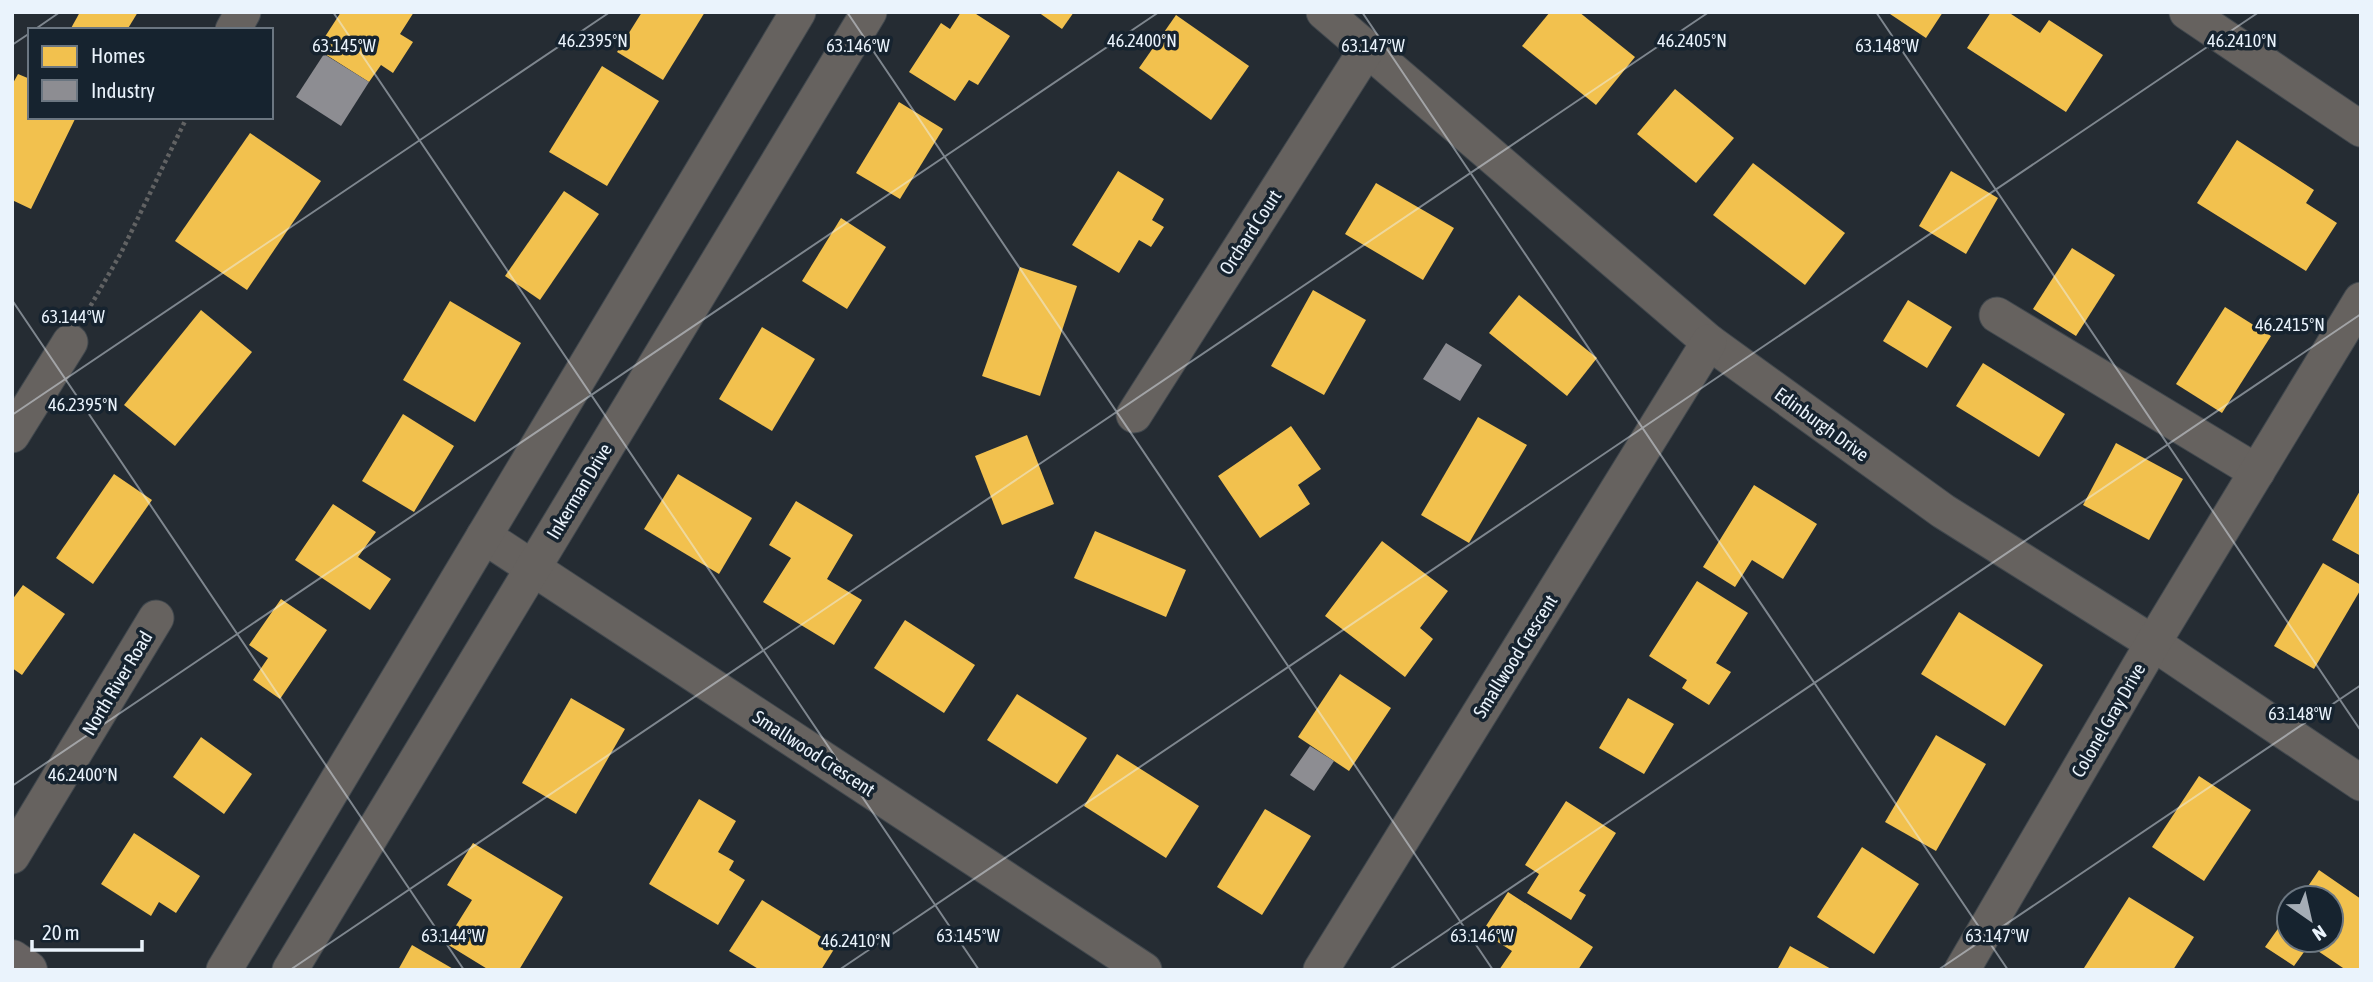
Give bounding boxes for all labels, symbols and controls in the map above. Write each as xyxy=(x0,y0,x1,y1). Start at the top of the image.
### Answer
legend xyxy=(28,28,273,119)
text: 46.2395°N xyxy=(558,30,628,51)
text: 46.2400°N xyxy=(1107,30,1177,51)
text: 46.2405°N xyxy=(1657,30,1727,51)
text: 46.2410°N xyxy=(2207,30,2277,51)
text: 63.145°W xyxy=(312,35,376,56)
text: 63.146°W xyxy=(826,35,890,56)
text: 63.147°W xyxy=(1341,35,1405,56)
text: 63.148°W xyxy=(1855,35,1919,56)
text: Homes xyxy=(91,43,145,67)
text: Industry xyxy=(91,78,155,102)
street label: Orchard Court xyxy=(1214,186,1286,278)
text: 63.144°W xyxy=(41,306,105,327)
text: 46.2415°N xyxy=(2255,314,2325,335)
street label: Edinburgh Drive xyxy=(1771,383,1873,465)
text: 46.2395°N xyxy=(48,394,118,415)
street label: Inkerman Drive xyxy=(542,439,616,543)
street label: Smallwood Crescent xyxy=(1468,590,1562,722)
street label: North River Road xyxy=(77,627,157,739)
street label: Colonel Gray Drive xyxy=(2066,659,2150,781)
text: 63.148°W xyxy=(2268,703,2332,724)
street label: Smallwood Crescent xyxy=(749,705,879,801)
text: 46.2400°N xyxy=(48,764,118,785)
north arrow xyxy=(2275,884,2345,954)
scale bar xyxy=(32,908,142,952)
text: 20 m xyxy=(42,920,80,944)
text: N xyxy=(2309,921,2330,945)
text: 63.144°W xyxy=(421,925,485,946)
text: 63.145°W xyxy=(936,925,1000,946)
text: 63.146°W xyxy=(1450,925,1514,946)
text: 63.147°W xyxy=(1965,925,2029,946)
text: 46.2410°N xyxy=(821,930,891,951)

